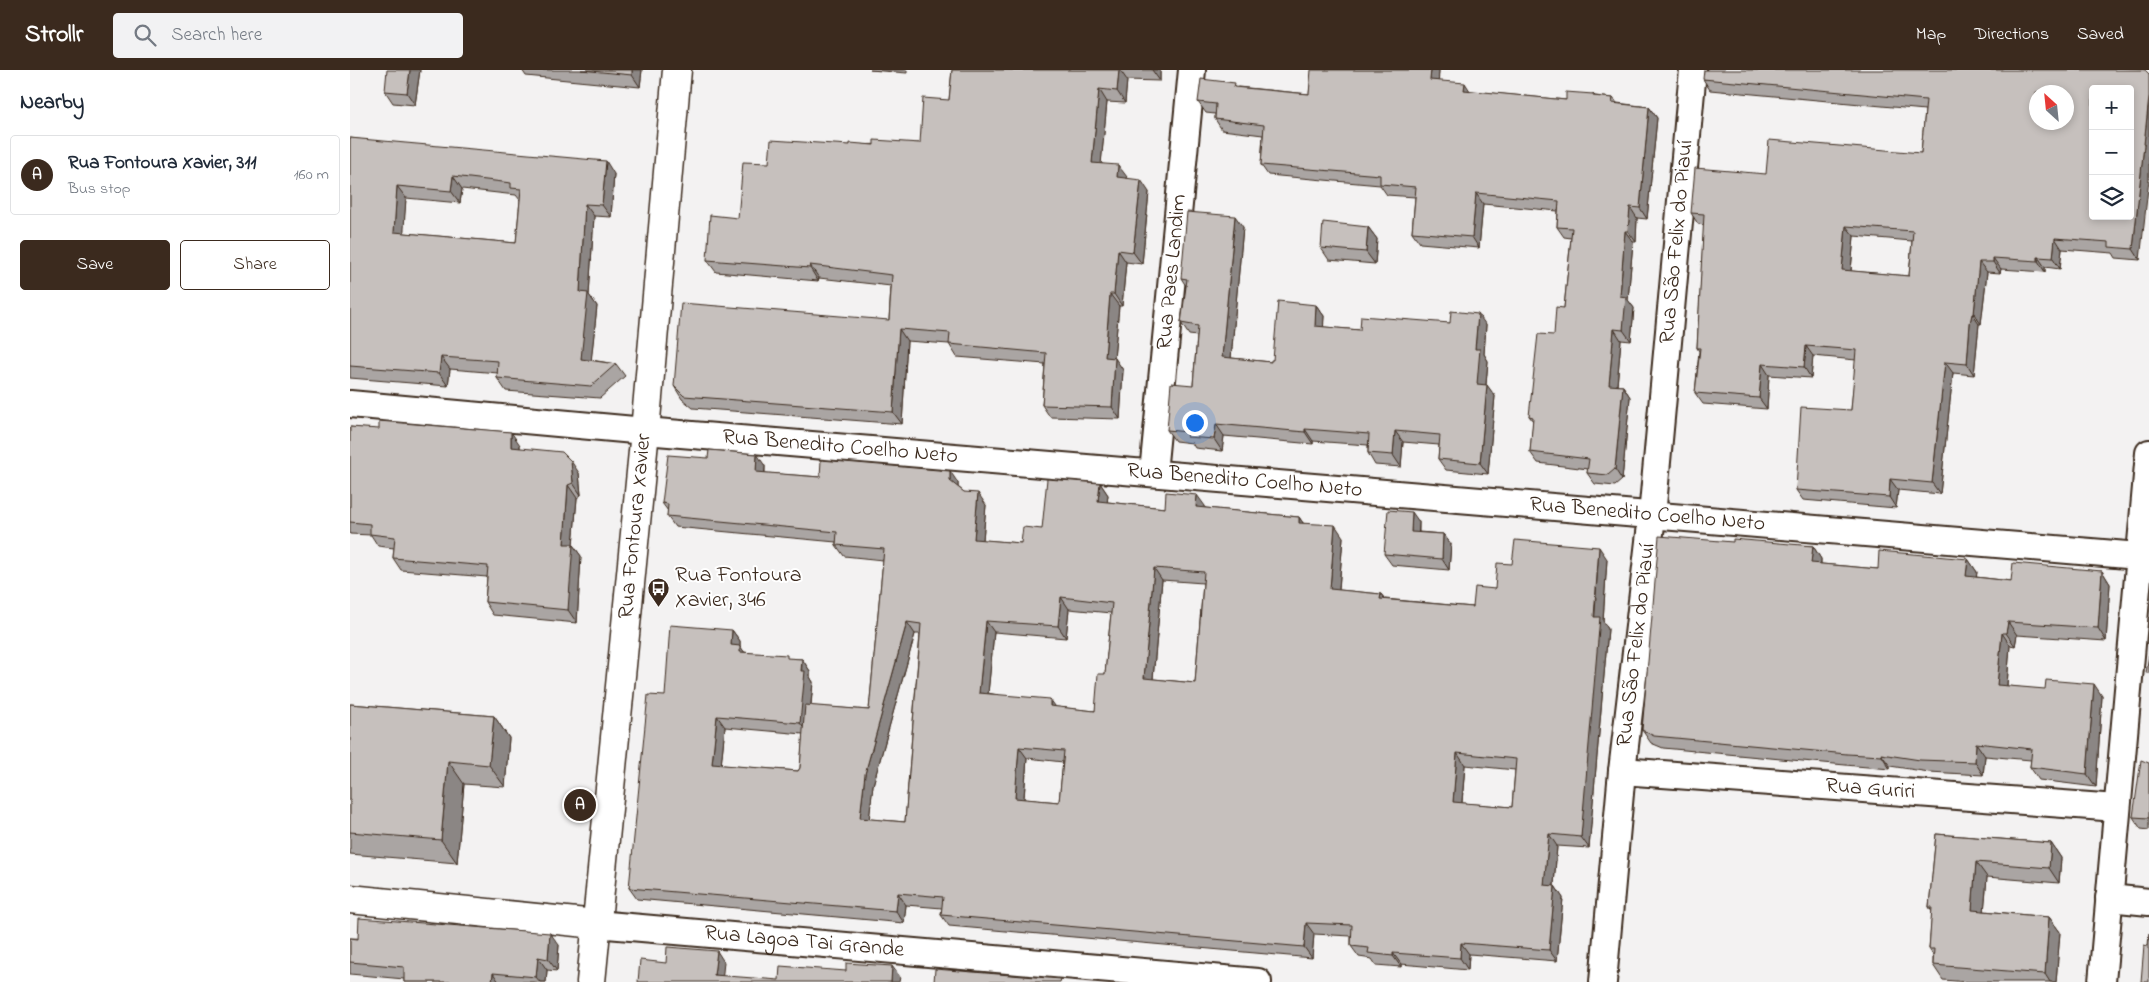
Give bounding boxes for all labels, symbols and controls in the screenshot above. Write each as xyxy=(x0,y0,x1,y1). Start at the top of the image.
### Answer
search box xyxy=(113,13,463,58)
text: Strollr xyxy=(25,18,83,53)
icon: search xyxy=(131,21,159,49)
text: Search here xyxy=(171,22,262,49)
text: Map xyxy=(1916,22,1946,48)
text: Directions xyxy=(1974,22,2049,48)
text: Saved xyxy=(2077,22,2124,48)
north arrow xyxy=(2029,85,2074,130)
map controls xyxy=(2089,85,2134,220)
button: + xyxy=(2089,85,2134,130)
text: Nearby xyxy=(20,88,84,118)
button: − xyxy=(2089,130,2134,175)
street label: Rua São Felix do Piauí xyxy=(1652,138,1703,345)
text: Rua Fontoura Xavier, 311 xyxy=(68,150,256,177)
text: A xyxy=(32,163,42,187)
text: 160 m xyxy=(294,163,329,187)
button: layers xyxy=(2089,175,2134,220)
text: Bus stop xyxy=(68,177,131,201)
street label: Rua Paes Landim xyxy=(1149,193,1196,351)
button: Save xyxy=(20,240,170,290)
button: Share xyxy=(180,240,330,290)
your location xyxy=(1182,410,1208,436)
street label: Rua Benedito Coelho Neto xyxy=(721,422,959,473)
street label: Rua Fontoura Xavier xyxy=(611,432,661,620)
street label: Rua Benedito Coelho Neto xyxy=(1126,455,1364,507)
street label: Rua Benedito Coelho Neto xyxy=(1528,489,1766,541)
street label: Rua São Felix do Piauí xyxy=(1609,541,1665,748)
place label: Rua Fontoura Xavier, 346 xyxy=(675,560,802,617)
bus stop icon: Rua Fontoura Xavier, 346 xyxy=(647,577,671,608)
street label: Rua Guriri xyxy=(1824,770,1916,809)
pin: A xyxy=(564,786,596,824)
street label: Rua Lagoa Tai Grande xyxy=(703,918,906,967)

